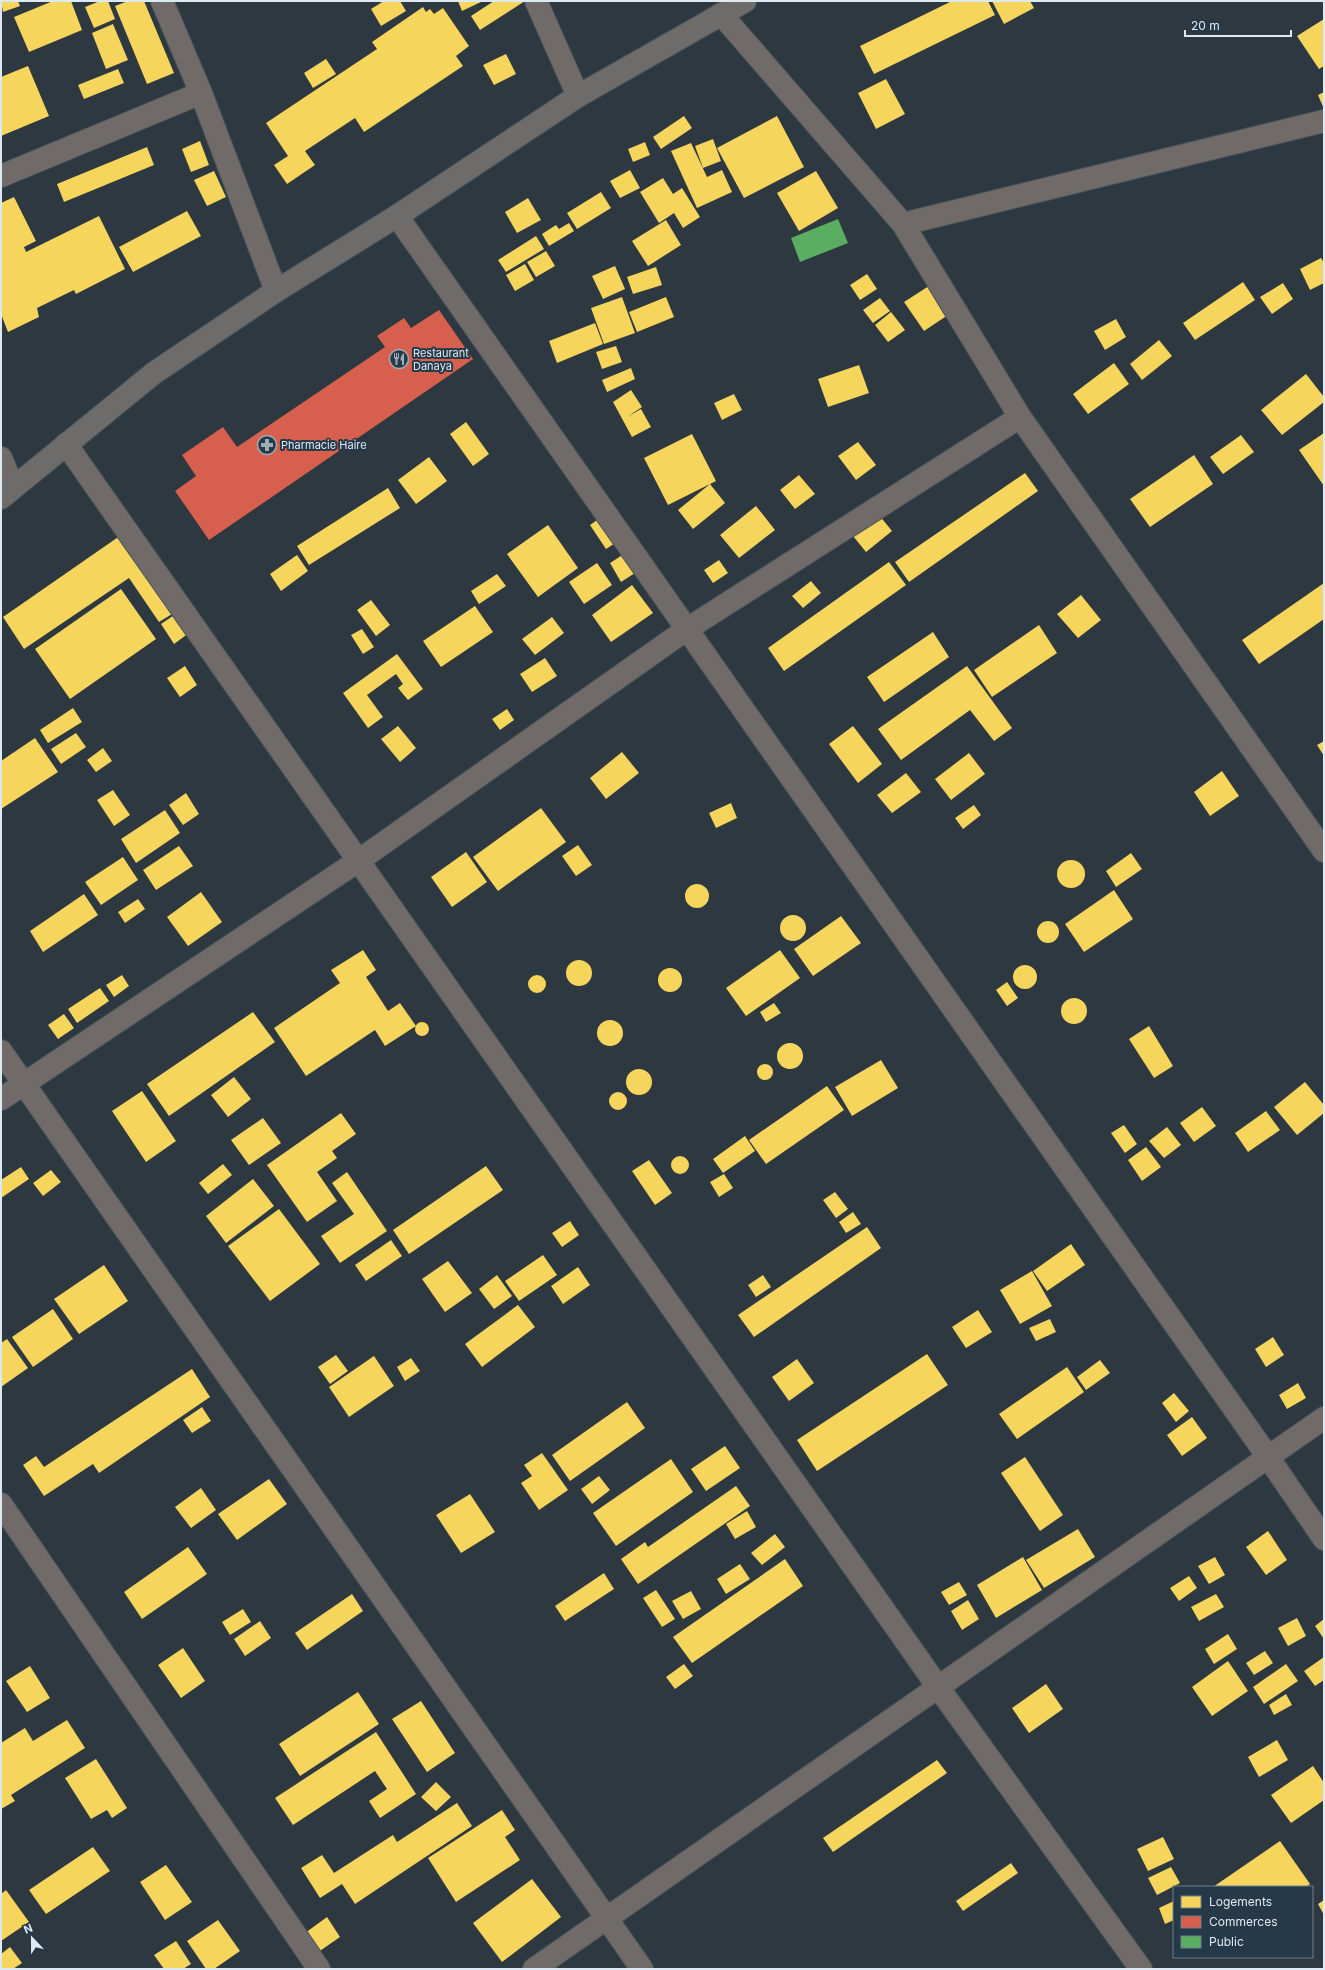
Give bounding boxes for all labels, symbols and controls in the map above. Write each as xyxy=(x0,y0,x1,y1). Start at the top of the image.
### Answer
scale bar xyxy=(1185,12,1291,38)
text: 20 m xyxy=(1191,18,1220,33)
place label: Restaurant Danaya xyxy=(413,346,469,373)
restaurant icon: Restaurant Danaya xyxy=(388,348,410,370)
pharmacy icon: Pharmacie Haire xyxy=(256,434,278,456)
place label: Pharmacie Haire xyxy=(281,438,367,452)
legend xyxy=(1173,1886,1313,1958)
text: Logements xyxy=(1209,1894,1272,1909)
text: Commerces xyxy=(1209,1914,1277,1929)
north arrow xyxy=(12,1918,52,1958)
text: N xyxy=(22,1921,35,1937)
text: Public xyxy=(1209,1934,1244,1949)

